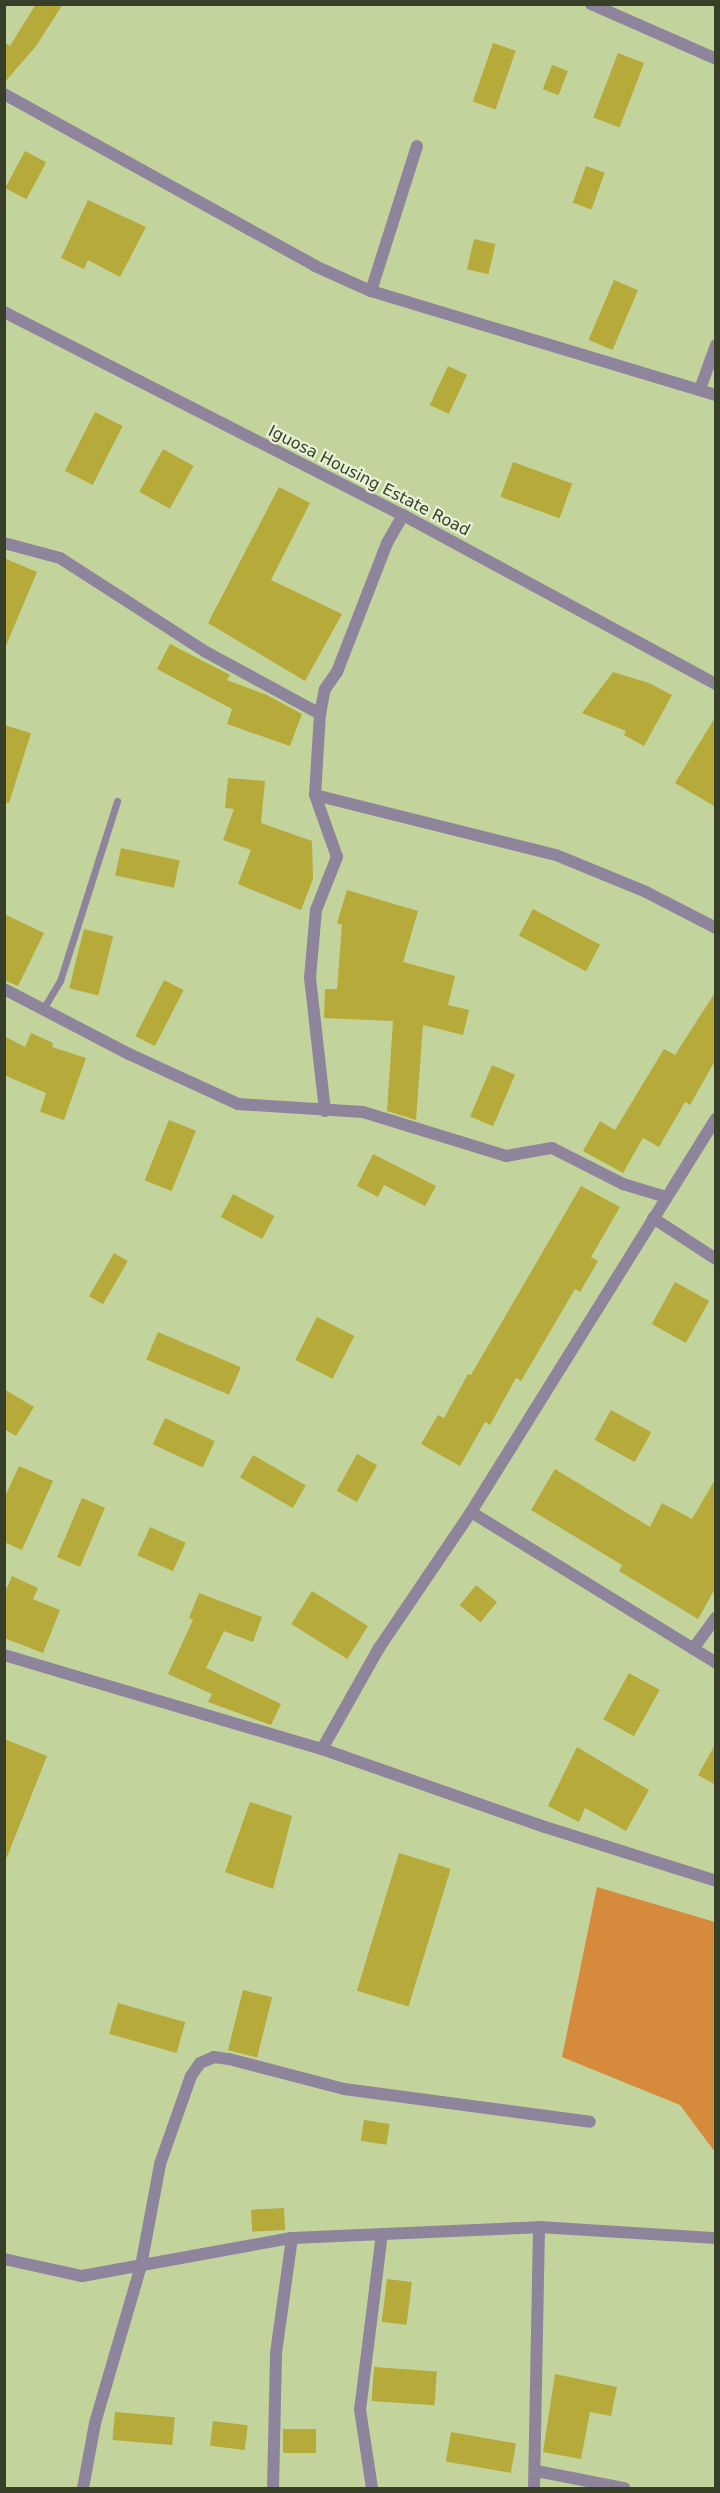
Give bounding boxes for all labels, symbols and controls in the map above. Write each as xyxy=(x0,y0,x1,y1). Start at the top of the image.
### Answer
street label: Iguosa Housing Estate Road xyxy=(265,422,473,540)

